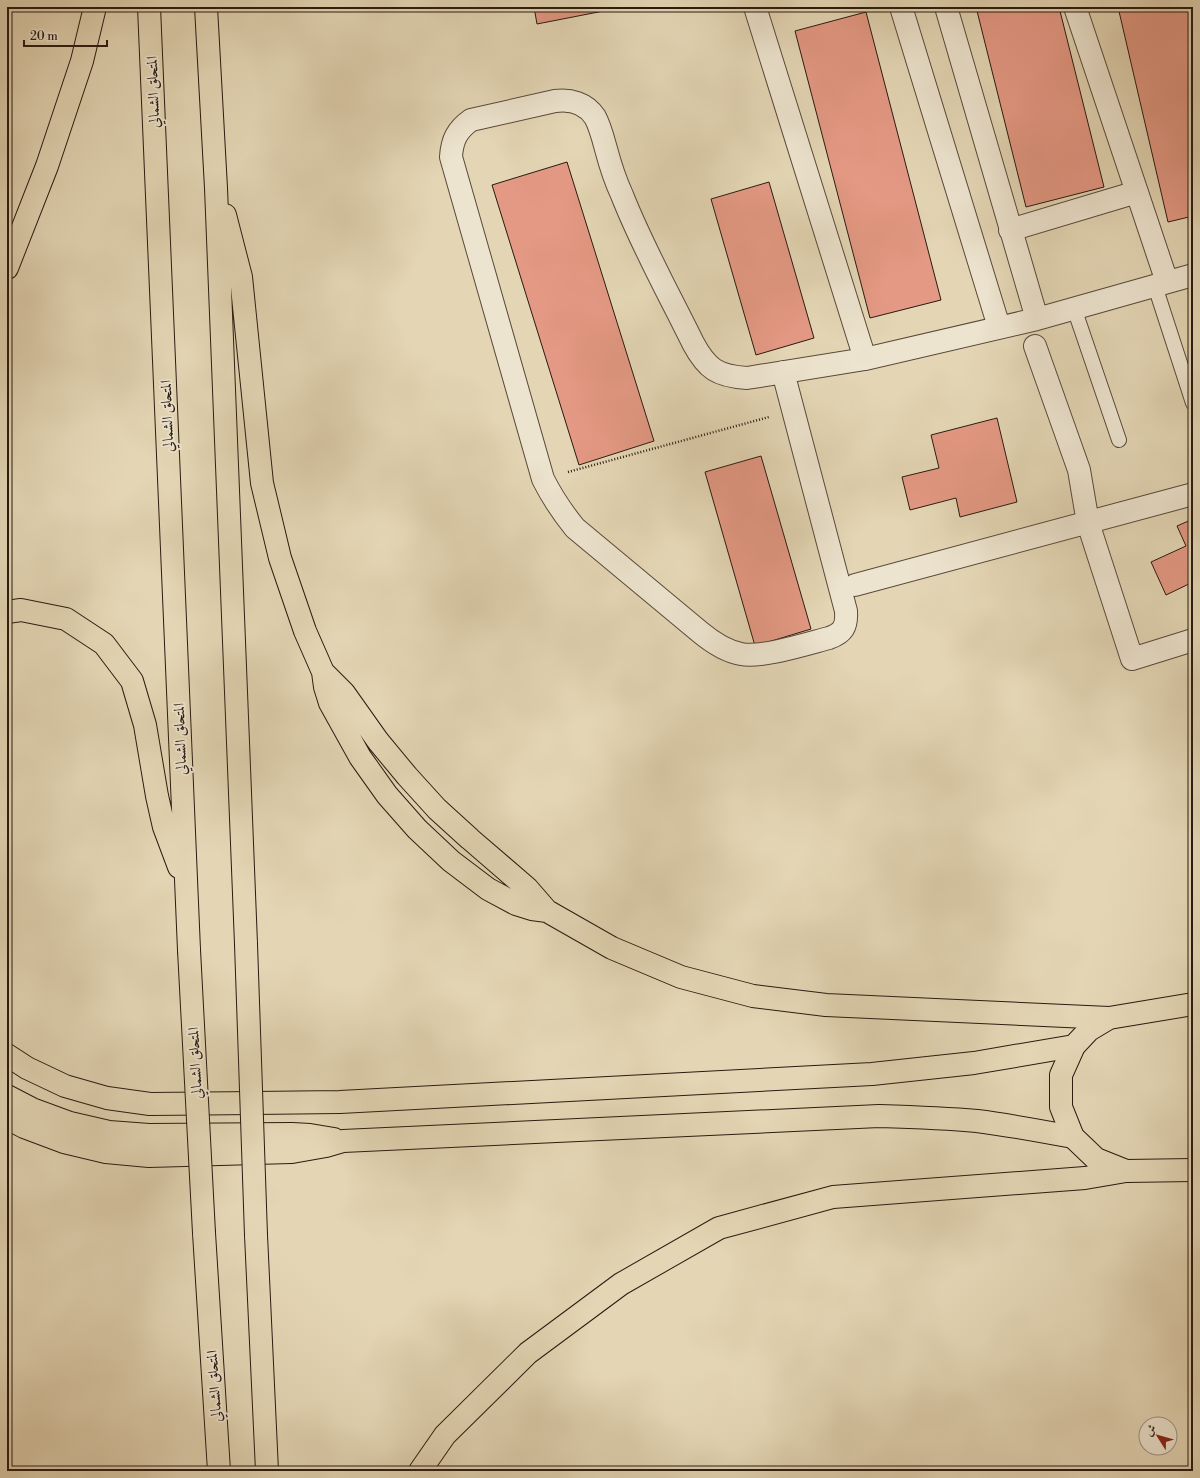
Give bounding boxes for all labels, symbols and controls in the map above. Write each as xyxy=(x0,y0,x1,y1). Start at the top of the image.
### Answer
scale bar xyxy=(24,22,107,48)
text: 20 m xyxy=(30,29,58,44)
street label: المتحلق الشمالي xyxy=(143,56,166,128)
street label: المتحلق الشمالي xyxy=(157,380,180,452)
street label: المتحلق الشمالي xyxy=(170,703,193,775)
street label: المتحلق الشمالي xyxy=(184,1026,209,1100)
street label: المتحلق الشمالي xyxy=(203,1349,228,1423)
north arrow xyxy=(1138,1416,1178,1456)
text: ش xyxy=(1142,1422,1160,1439)

